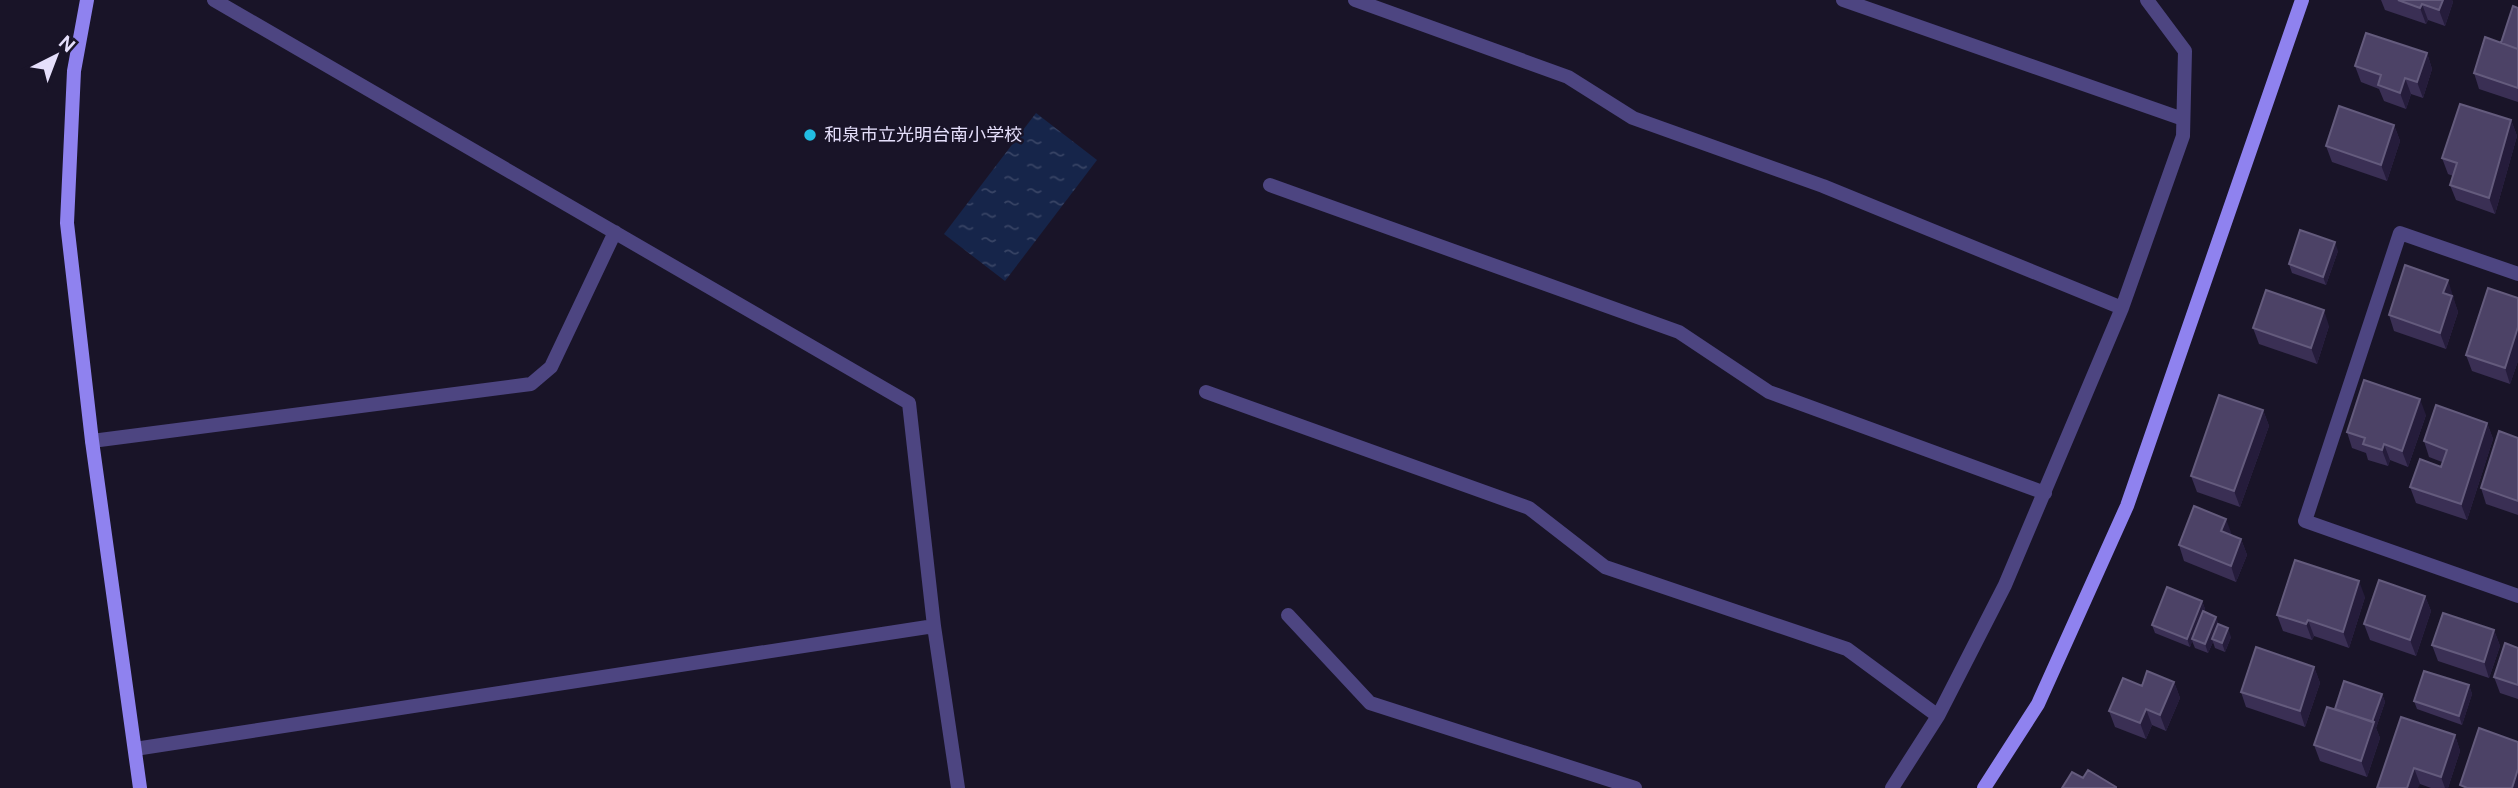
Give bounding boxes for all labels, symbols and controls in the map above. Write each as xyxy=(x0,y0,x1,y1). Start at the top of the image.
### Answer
north arrow xyxy=(21,21,91,91)
text: N xyxy=(54,30,81,58)
place label: 和泉市立光明台南小学校 xyxy=(824,123,1022,147)
marker: 和泉市立光明台南小学校 xyxy=(802,127,818,143)

